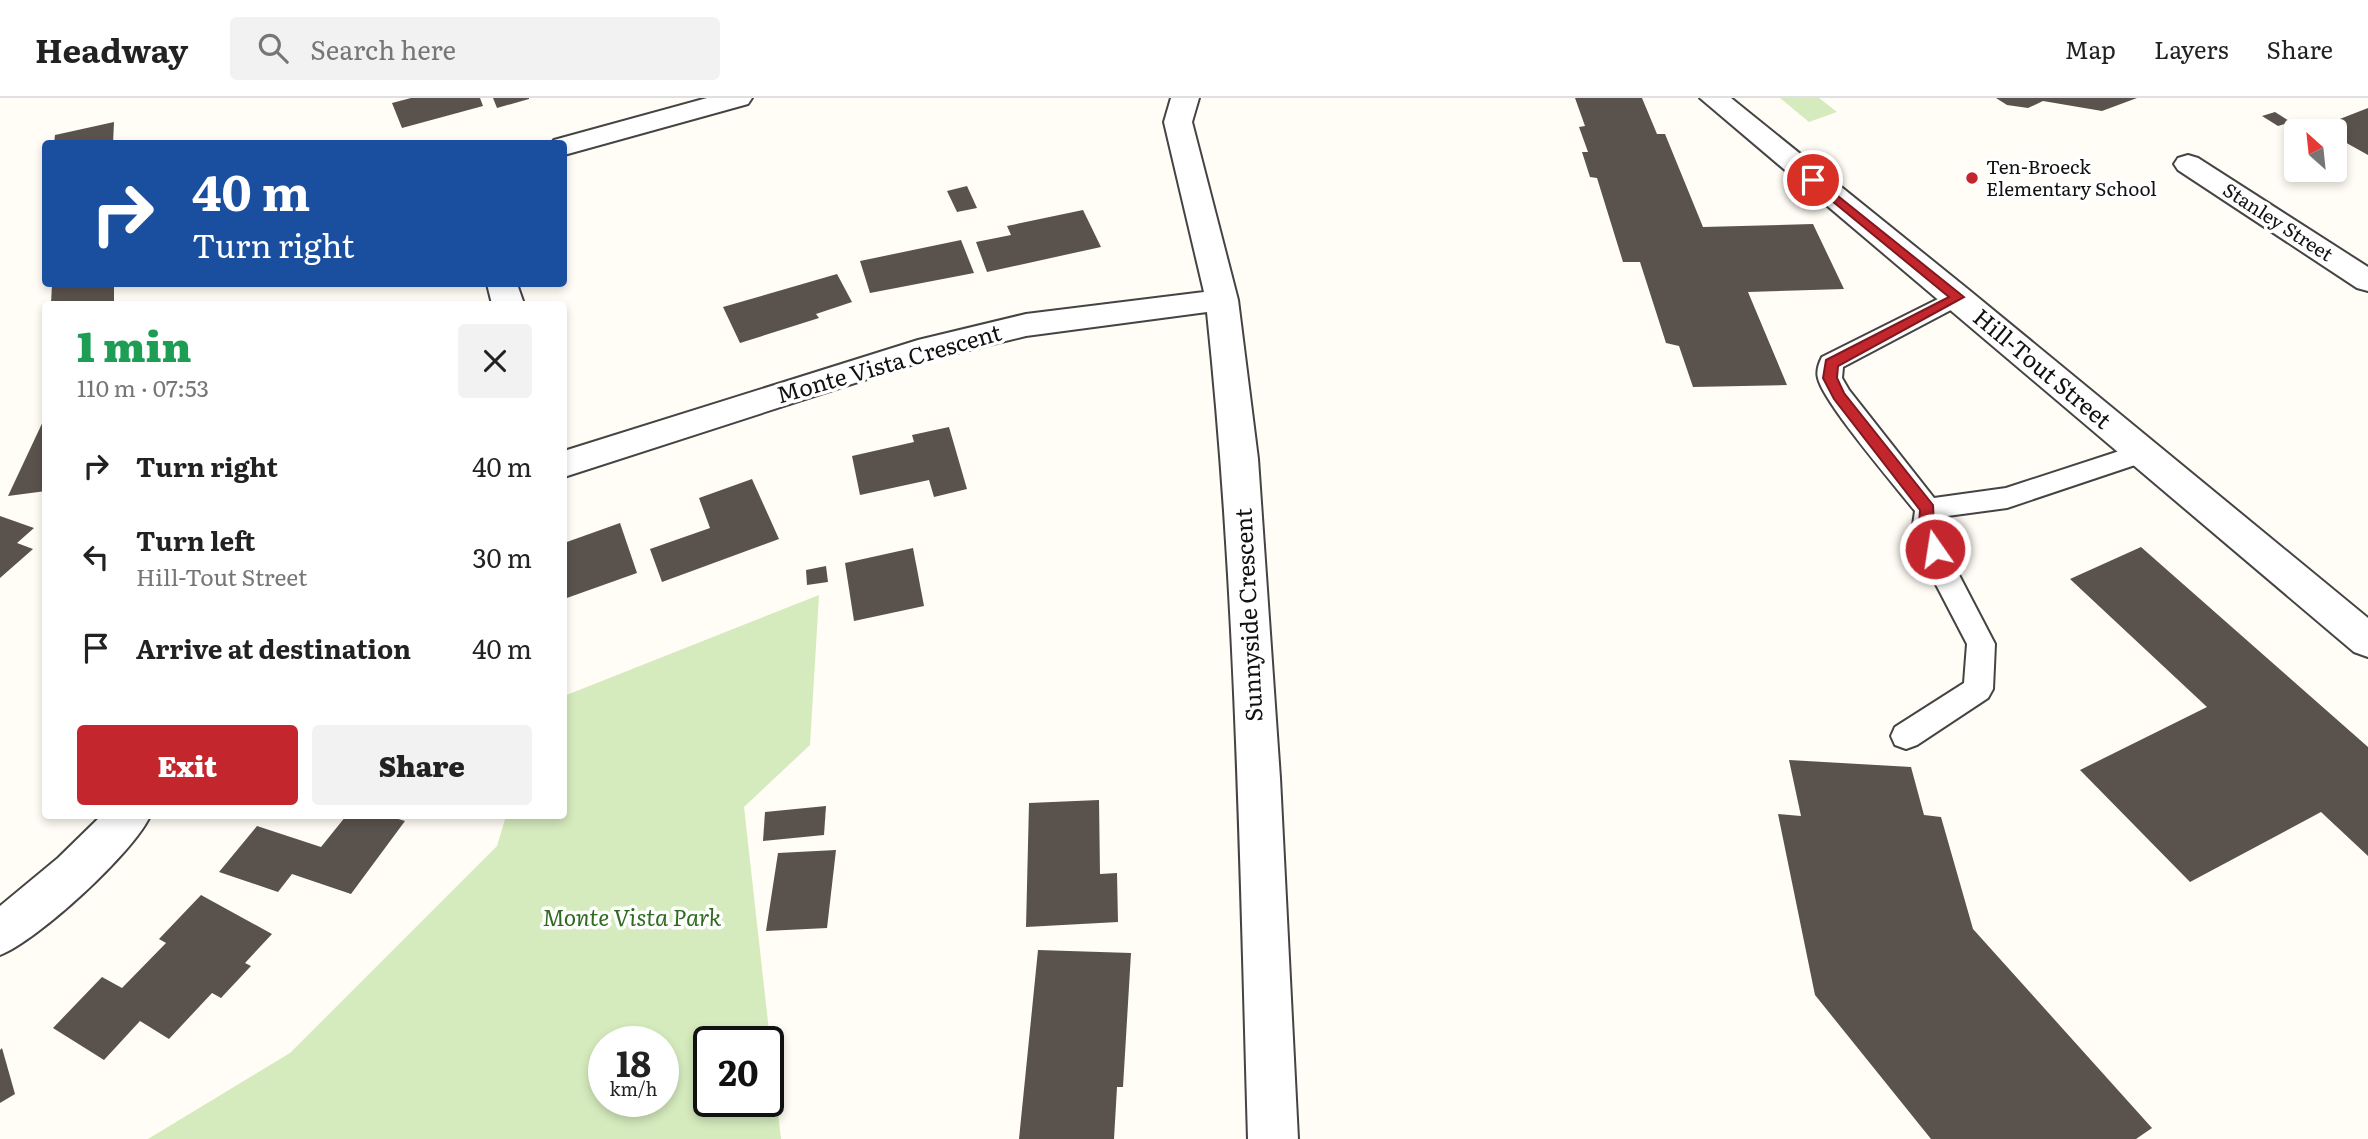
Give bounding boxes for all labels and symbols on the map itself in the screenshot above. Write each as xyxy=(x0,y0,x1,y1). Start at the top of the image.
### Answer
north arrow xyxy=(2284,119,2347,182)
pin xyxy=(1783,150,1843,210)
place label: Ten-Broeck Elementary School xyxy=(1986,152,2157,202)
marker: Ten-Broeck Elementary School xyxy=(1964,170,1980,186)
street label: Stanley Street xyxy=(2218,175,2339,267)
street label: Hill-Tout Street xyxy=(1967,299,2120,436)
street label: Monte Vista Crescent xyxy=(772,314,1005,410)
street label: Sunnyside Crescent xyxy=(1224,507,1270,723)
position arrow xyxy=(1898,512,1972,586)
park label: Monte Vista Park xyxy=(543,899,722,933)
speed limit sign: 20 xyxy=(693,1026,784,1117)

